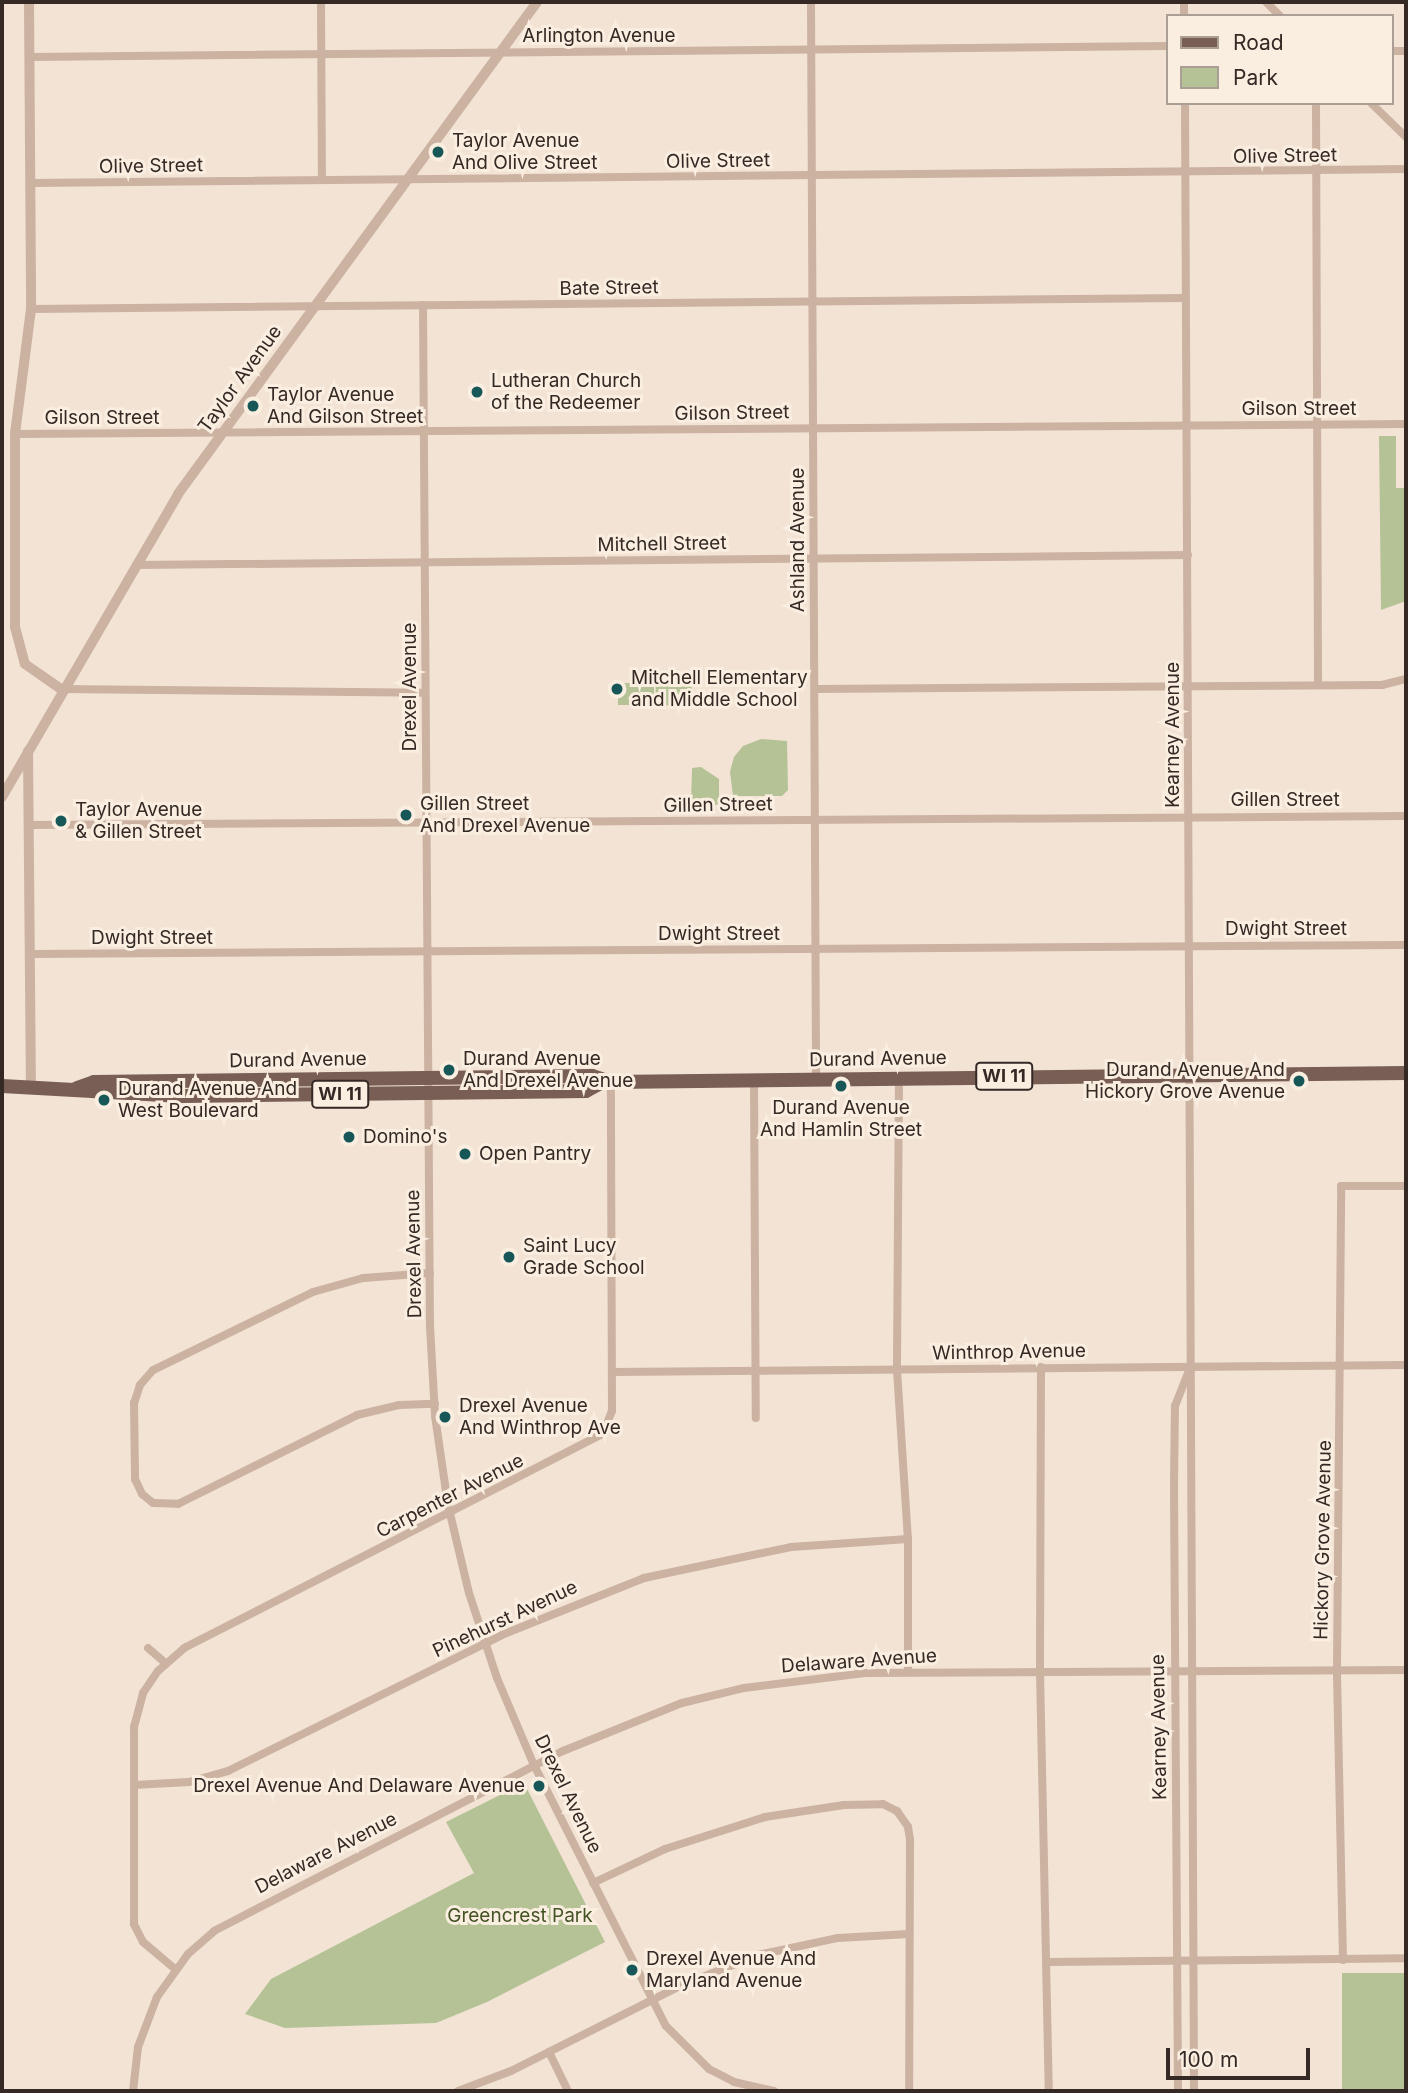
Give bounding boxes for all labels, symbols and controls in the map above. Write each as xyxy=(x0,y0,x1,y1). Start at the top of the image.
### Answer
legend xyxy=(1166,14,1394,105)
street label: Arlington Avenue xyxy=(522,25,676,47)
text: Road xyxy=(1233,30,1284,55)
text: Park xyxy=(1233,65,1278,90)
place label: Taylor Avenue And Olive Street xyxy=(452,130,597,174)
marker: Taylor Avenue And Olive Street xyxy=(430,144,446,160)
street label: Olive Street xyxy=(1233,144,1337,168)
street label: Olive Street xyxy=(666,149,770,173)
street label: Olive Street xyxy=(99,154,203,178)
street label: Bate Street xyxy=(559,276,659,300)
street label: Taylor Avenue xyxy=(193,321,287,437)
place label: Lutheran Church of the Redeemer xyxy=(491,370,641,414)
place label: Taylor Avenue And Gilson Street xyxy=(267,384,423,428)
marker: Lutheran Church of the Redeemer xyxy=(469,384,485,400)
marker: Taylor Avenue And Gilson Street xyxy=(245,398,261,414)
street label: Gilson Street xyxy=(1242,398,1356,420)
street label: Gilson Street xyxy=(674,401,790,425)
street label: Gilson Street xyxy=(45,407,159,429)
street label: Ashland Avenue xyxy=(787,468,809,612)
street label: Mitchell Street xyxy=(597,531,727,557)
street label: Drexel Avenue xyxy=(399,623,421,751)
street label: Kearney Avenue xyxy=(1162,662,1184,808)
place label: Mitchell Elementary and Middle School xyxy=(631,667,808,711)
marker: Mitchell Elementary and Middle School xyxy=(609,681,625,697)
street label: Gillen Street xyxy=(1230,789,1340,811)
place label: Gillen Street And Drexel Avenue xyxy=(420,793,590,837)
street label: Gillen Street xyxy=(663,793,773,817)
place label: Taylor Avenue & Gillen Street xyxy=(75,799,202,843)
marker: Gillen Street And Drexel Avenue xyxy=(398,807,414,823)
marker: Taylor Avenue & Gillen Street xyxy=(53,813,69,829)
street label: Dwight Street xyxy=(1225,918,1347,940)
street label: Dwight Street xyxy=(658,923,780,945)
street label: Dwight Street xyxy=(91,927,213,949)
street label: Durand Avenue xyxy=(809,1046,947,1072)
street label: Durand Avenue xyxy=(229,1047,367,1073)
place label: Durand Avenue And Drexel Avenue xyxy=(463,1048,633,1092)
place label: Durand Avenue And Hickory Grove Avenue xyxy=(1085,1059,1285,1103)
marker: Durand Avenue And Drexel Avenue xyxy=(441,1062,457,1078)
road number: WI 11 xyxy=(974,1062,1034,1091)
marker: Durand Avenue And Hickory Grove Avenue xyxy=(1291,1073,1307,1089)
place label: Durand Avenue And West Boulevard xyxy=(118,1078,297,1122)
marker: Durand Avenue And Hamlin Street xyxy=(833,1078,849,1094)
road number: WI 11 xyxy=(310,1079,370,1108)
marker: Durand Avenue And West Boulevard xyxy=(96,1092,112,1108)
place label: Durand Avenue And Hamlin Street xyxy=(760,1097,922,1141)
place label: Domino's xyxy=(363,1126,447,1148)
marker: Domino's xyxy=(341,1129,357,1145)
place label: Open Pantry xyxy=(479,1143,591,1165)
marker: Open Pantry xyxy=(457,1146,473,1162)
street label: Drexel Avenue xyxy=(401,1189,427,1319)
place label: Saint Lucy Grade School xyxy=(523,1235,645,1279)
marker: Saint Lucy Grade School xyxy=(501,1249,517,1265)
street label: Winthrop Avenue xyxy=(932,1339,1086,1365)
place label: Drexel Avenue And Winthrop Ave xyxy=(459,1395,621,1439)
marker: Drexel Avenue And Winthrop Ave xyxy=(437,1409,453,1425)
street label: Hickory Grove Avenue xyxy=(1310,1440,1336,1640)
street label: Carpenter Avenue xyxy=(373,1449,527,1543)
street label: Pinehurst Avenue xyxy=(429,1575,581,1663)
street label: Delaware Avenue xyxy=(780,1644,938,1678)
street label: Kearney Avenue xyxy=(1146,1654,1172,1800)
street label: Drexel Avenue xyxy=(529,1731,607,1857)
place label: Drexel Avenue And Delaware Avenue xyxy=(193,1775,525,1797)
marker: Drexel Avenue And Delaware Avenue xyxy=(531,1778,547,1794)
street label: Delaware Avenue xyxy=(251,1807,401,1899)
park label: Greencrest Park xyxy=(447,1905,593,1927)
place label: Drexel Avenue And Maryland Avenue xyxy=(646,1948,816,1992)
marker: Drexel Avenue And Maryland Avenue xyxy=(624,1962,640,1978)
scale bar xyxy=(1170,2034,1314,2078)
text: 100 m xyxy=(1179,2047,1238,2072)

